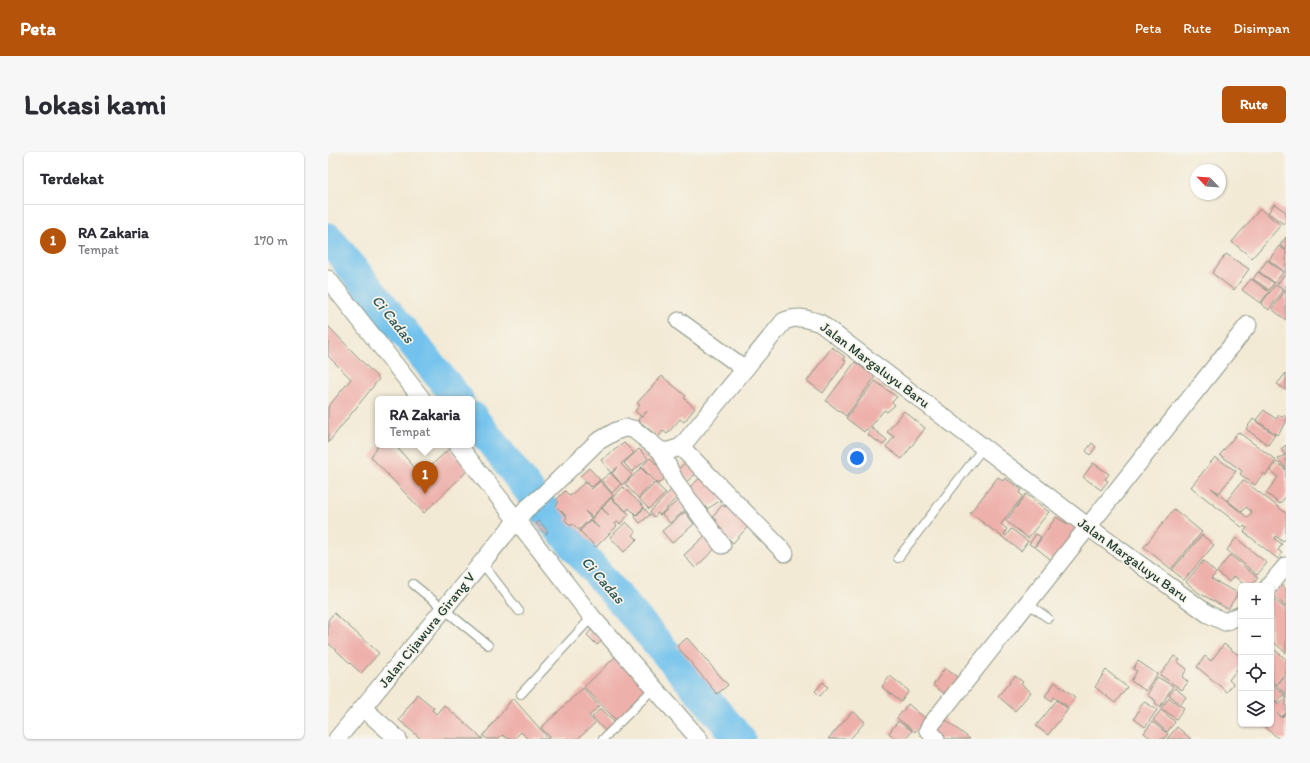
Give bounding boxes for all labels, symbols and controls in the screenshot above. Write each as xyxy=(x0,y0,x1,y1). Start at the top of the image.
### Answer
text: Peta xyxy=(20,17,56,40)
text: Peta xyxy=(1135,20,1161,37)
text: Rute xyxy=(1183,20,1211,37)
text: Disimpan xyxy=(1233,20,1290,37)
button: Rute xyxy=(1222,86,1286,123)
text: Lokasi kami xyxy=(24,87,166,121)
north arrow xyxy=(1190,164,1226,200)
text: Terdekat xyxy=(40,168,104,188)
text: RA Zakaria xyxy=(78,224,149,242)
text: 1 xyxy=(50,233,56,248)
text: 170 m xyxy=(254,233,288,248)
text: Tempat xyxy=(78,242,119,257)
water label: Ci Cadas xyxy=(368,291,419,348)
street label: Jalan Margaluyu Baru xyxy=(817,318,933,412)
popup xyxy=(375,396,475,448)
text: RA Zakaria xyxy=(390,406,460,424)
text: Tempat xyxy=(390,424,430,439)
your location xyxy=(847,448,867,468)
pin: 1 xyxy=(412,461,438,494)
street label: Jalan Margaluyu Baru xyxy=(1074,514,1192,606)
water label: Ci Cadas xyxy=(578,553,629,608)
street label: Jalan Cijawura Girang V xyxy=(375,568,479,691)
map controls xyxy=(1238,583,1274,727)
button: + xyxy=(1238,583,1274,619)
button: − xyxy=(1238,619,1274,655)
button: locate xyxy=(1238,655,1274,691)
button: layers xyxy=(1238,691,1274,727)

